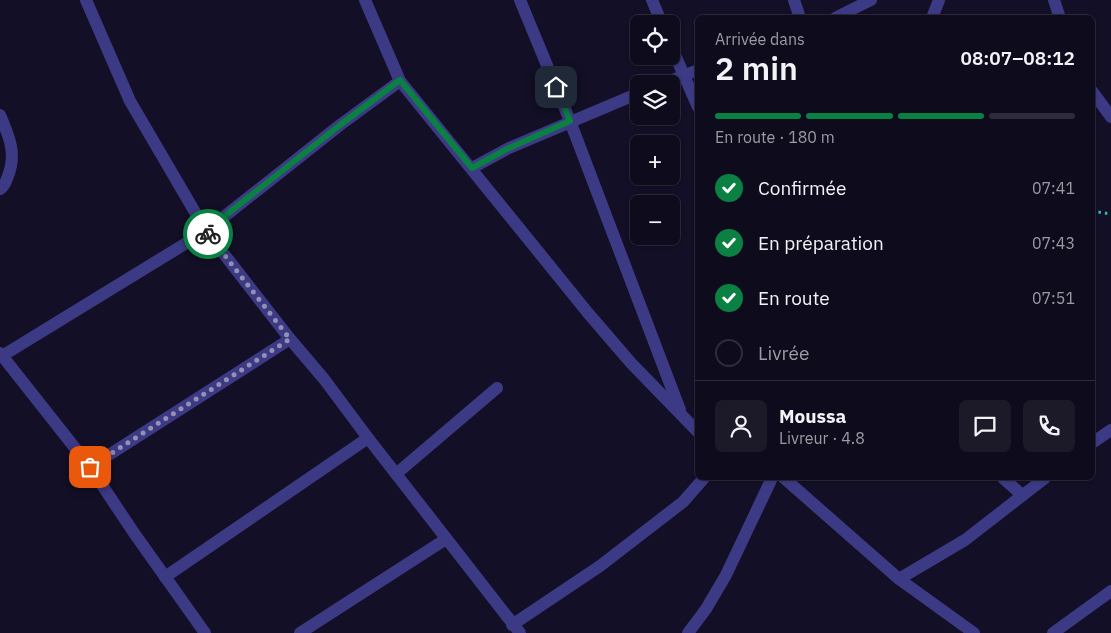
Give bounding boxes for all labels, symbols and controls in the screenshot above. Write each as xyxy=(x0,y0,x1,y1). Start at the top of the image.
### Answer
map controls xyxy=(630,15,680,245)
button: locate xyxy=(630,15,680,65)
text: Arrivée dans xyxy=(715,29,805,49)
text: 08:07–08:12 xyxy=(961,46,1075,70)
text: 2 min xyxy=(715,47,798,89)
pin xyxy=(535,66,577,108)
icon: home xyxy=(542,73,570,101)
button: layers xyxy=(630,75,680,125)
text: En route · 180 m xyxy=(715,127,835,147)
button: + xyxy=(630,135,680,185)
icon: check xyxy=(715,174,743,202)
text: Confirmée xyxy=(758,176,846,200)
text: 07:41 xyxy=(1032,178,1075,198)
button: − xyxy=(630,195,680,245)
courier xyxy=(183,209,233,259)
icon: bike xyxy=(194,220,222,248)
icon: check xyxy=(715,229,743,257)
text: En préparation xyxy=(758,231,884,255)
text: 07:43 xyxy=(1032,233,1075,253)
icon: check xyxy=(715,284,743,312)
text: En route xyxy=(758,286,830,310)
text: 07:51 xyxy=(1032,288,1075,308)
text: Livrée xyxy=(758,341,809,365)
button: person xyxy=(715,400,767,452)
button: chat xyxy=(959,400,1011,452)
button: phone xyxy=(1023,400,1075,452)
text: Moussa xyxy=(779,404,846,428)
text: Livreur · 4.8 xyxy=(779,428,865,448)
pin xyxy=(69,446,111,488)
icon: bag xyxy=(76,453,104,481)

